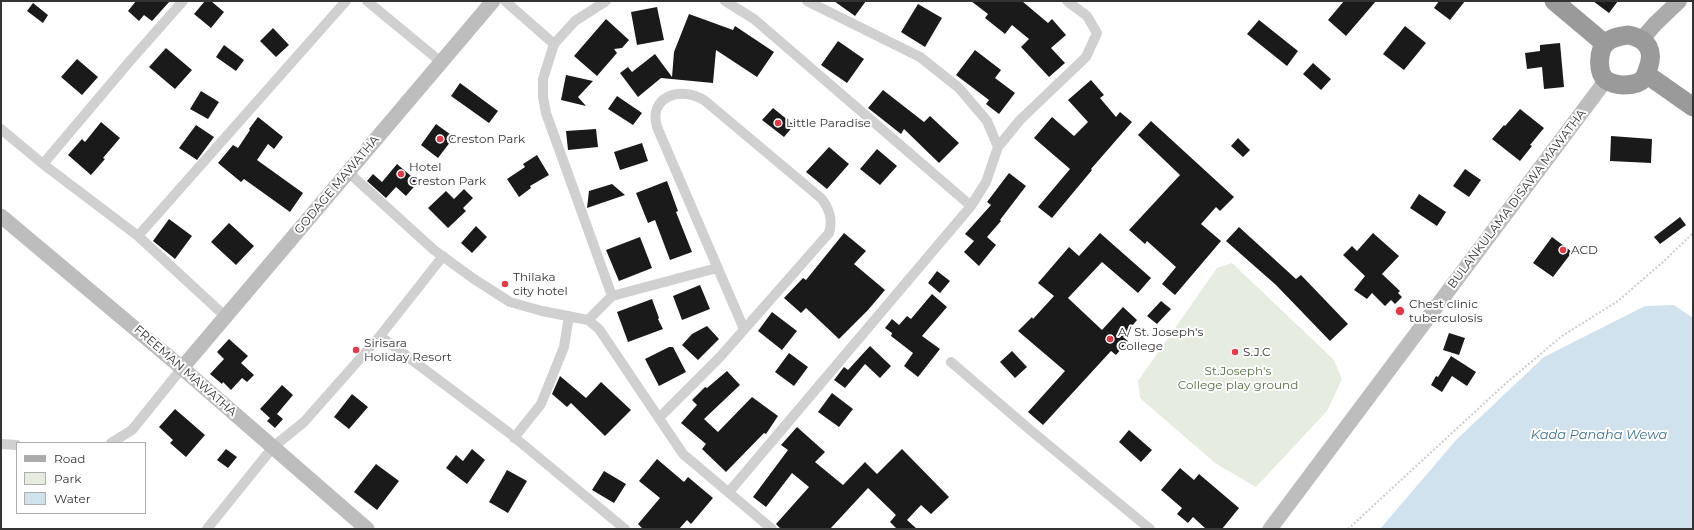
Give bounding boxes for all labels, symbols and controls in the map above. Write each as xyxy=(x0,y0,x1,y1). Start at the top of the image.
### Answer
street label: BULANKULAMA DISAWA MAWATHA xyxy=(1445,107,1589,291)
place label: Little Paradise xyxy=(786,116,871,130)
marker: Little Paradise xyxy=(773,118,783,128)
place label: Creston Park xyxy=(448,132,525,146)
street label: GODAGE MAWATHA xyxy=(292,133,382,237)
marker: Creston Park xyxy=(435,134,445,144)
place label: Hotel Creston Park xyxy=(409,160,486,188)
marker: Hotel Creston Park xyxy=(396,169,406,179)
place label: ACD xyxy=(1571,243,1598,257)
marker: ACD xyxy=(1558,245,1568,255)
place label: Thilaka city hotel xyxy=(513,270,568,298)
marker: Thilaka city hotel xyxy=(500,279,510,289)
place label: Chest clinic tuberculosis xyxy=(1409,297,1482,325)
marker: Chest clinic tuberculosis xyxy=(1394,305,1406,317)
street label: FREEMAN MAWATHA xyxy=(131,323,239,419)
place label: A/ St. Joseph's College xyxy=(1118,325,1203,353)
marker: A/ St. Joseph's College xyxy=(1105,334,1115,344)
place label: Sirisara Holiday Resort xyxy=(364,336,452,364)
marker: Sirisara Holiday Resort xyxy=(351,345,361,355)
place label: S.J.C xyxy=(1243,345,1271,359)
marker: S.J.C xyxy=(1230,347,1240,357)
park label: St.Joseph's College play ground xyxy=(1178,364,1298,392)
water label: Kada Panaha Wewa xyxy=(1531,427,1667,443)
legend xyxy=(16,442,146,514)
text: Road xyxy=(54,451,85,466)
text: Park xyxy=(54,471,81,486)
text: Water xyxy=(54,491,90,506)

